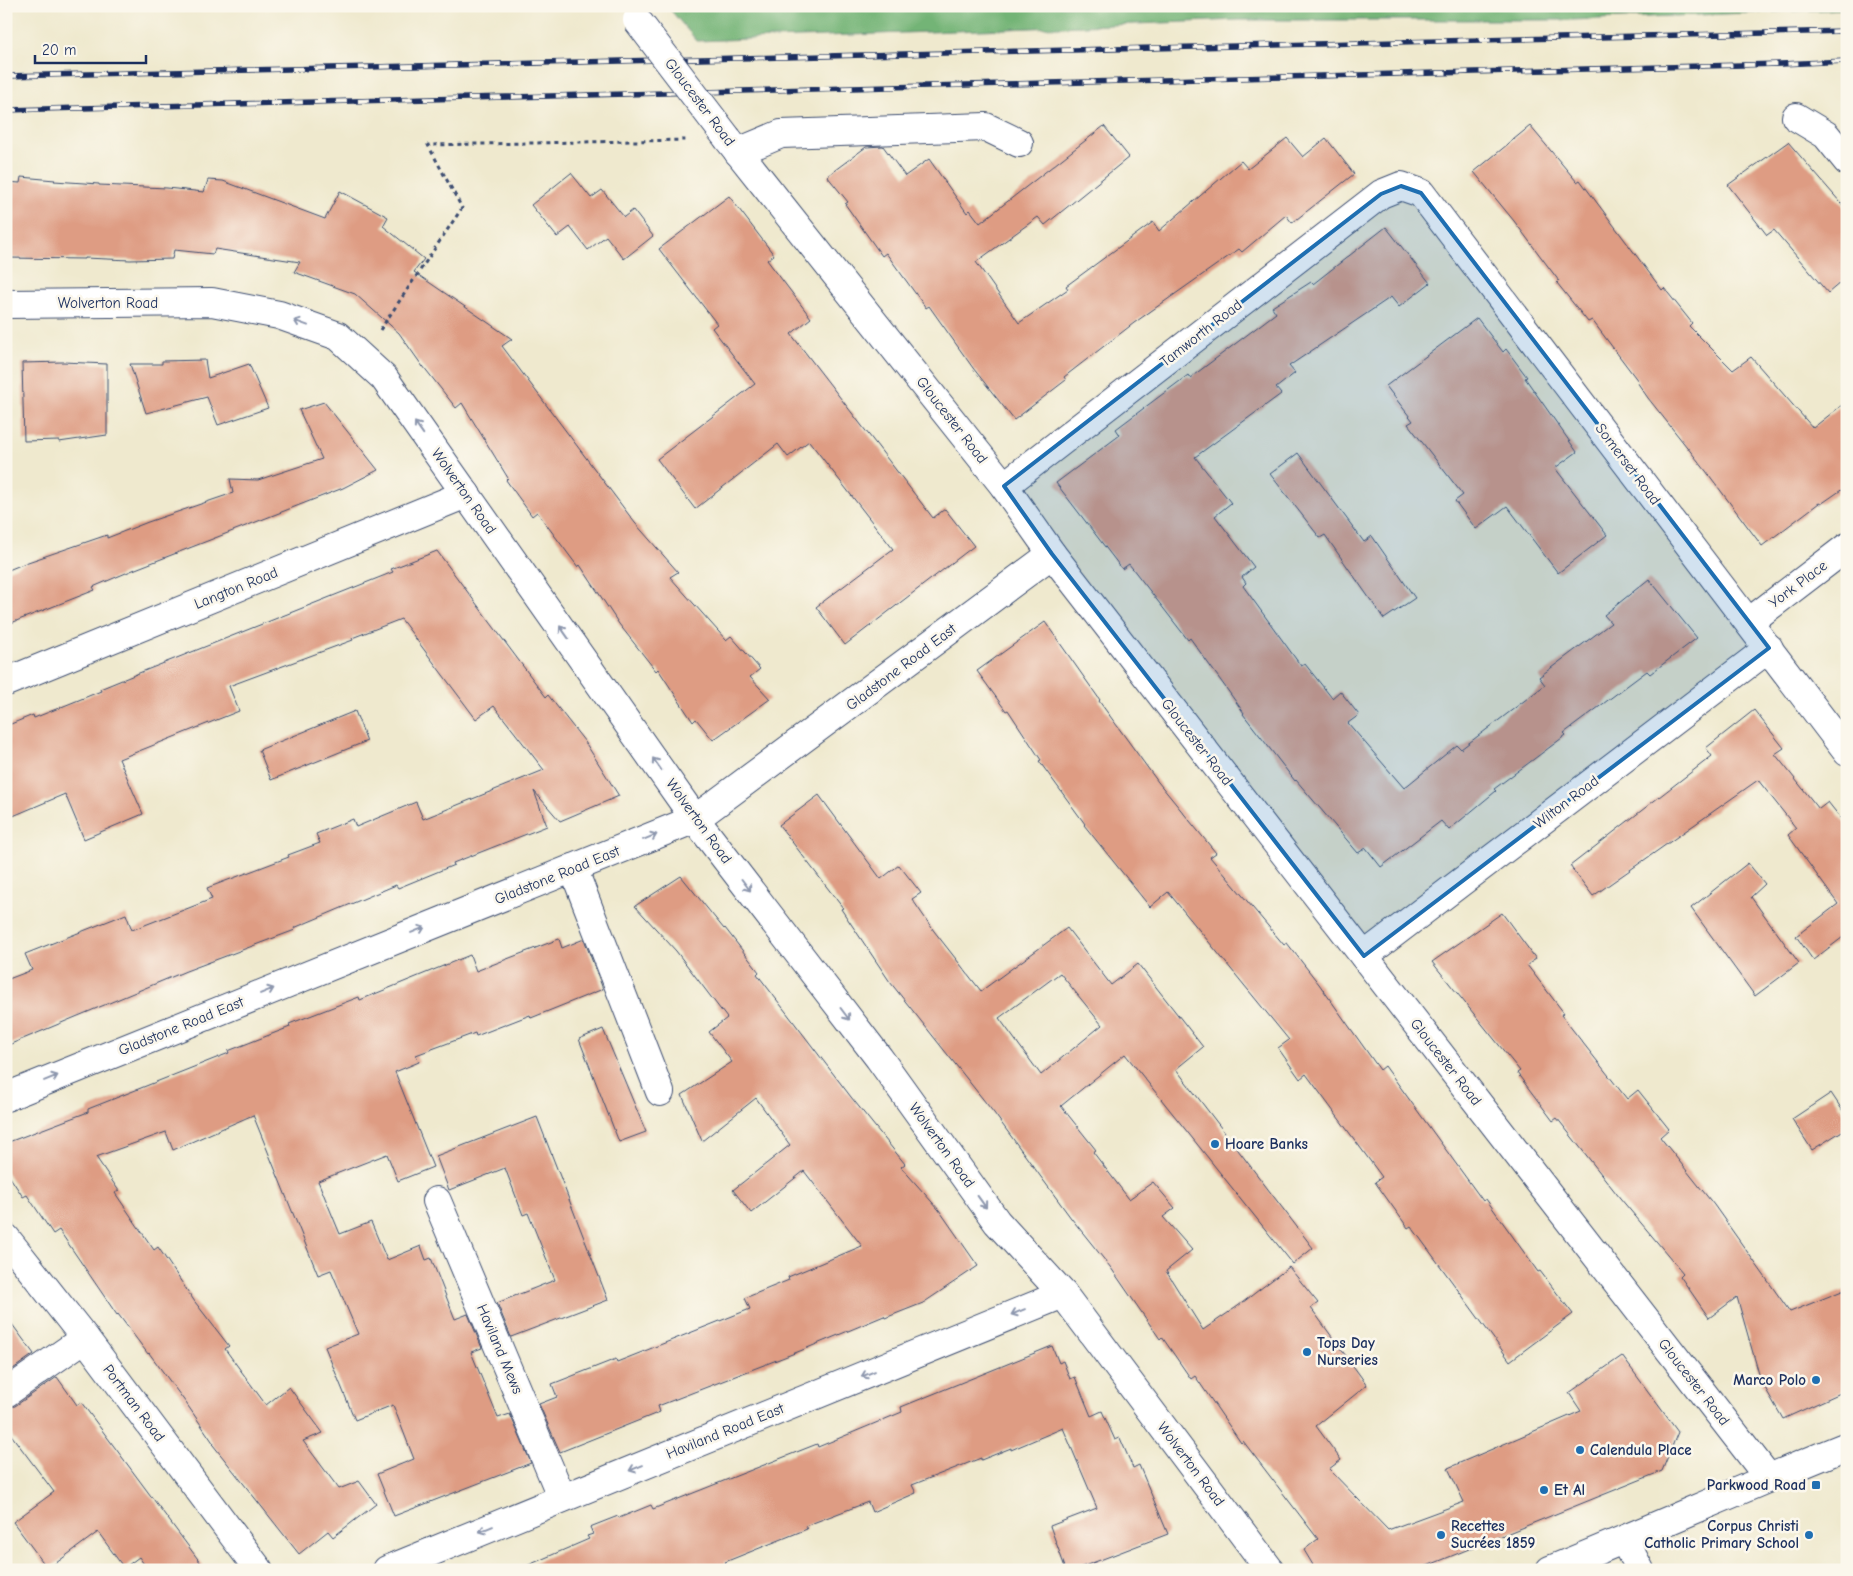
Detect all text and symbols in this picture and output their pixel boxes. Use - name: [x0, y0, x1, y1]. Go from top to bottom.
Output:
- scale bar: [35, 32, 146, 64]
- text: 20 m: [42, 41, 76, 59]
- street label: Gloucester Road: [661, 55, 739, 149]
- street label: Wolverton Road: [58, 294, 158, 312]
- street label: Tamworth Road: [1156, 295, 1246, 371]
- one-way arrow: [293, 318, 309, 327]
- street label: Gloucester Road: [912, 373, 992, 467]
- street label: Somerset Road: [1591, 420, 1665, 508]
- one-way arrow: [414, 421, 424, 435]
- street label: Wolverton Road: [428, 445, 500, 537]
- street label: York Place: [1765, 556, 1831, 612]
- street label: Langton Road: [191, 563, 281, 613]
- street label: Gladstone Road East: [842, 619, 960, 714]
- one-way arrow: [559, 625, 569, 639]
- street label: Gloucester Road: [1157, 695, 1237, 789]
- one-way arrow: [652, 758, 662, 772]
- street label: Wilton Road: [1530, 772, 1602, 832]
- street label: Wolverton Road: [662, 775, 736, 867]
- one-way arrow: [642, 832, 657, 841]
- street label: Gladstone Road East: [492, 841, 623, 908]
- one-way arrow: [741, 878, 752, 891]
- one-way arrow: [410, 925, 425, 935]
- one-way arrow: [259, 986, 274, 996]
- street label: Gladstone Road East: [116, 992, 247, 1059]
- one-way arrow: [840, 1007, 851, 1020]
- street label: Gloucester Road: [1406, 1015, 1486, 1109]
- one-way arrow: [44, 1073, 59, 1082]
- street label: Wolverton Road: [905, 1099, 979, 1191]
- place label: Hoare Banks: [1225, 1135, 1308, 1153]
- marker: Hoare Banks: [1209, 1138, 1221, 1150]
- one-way arrow: [977, 1195, 987, 1209]
- street label: Haviland Mews: [473, 1301, 527, 1397]
- one-way arrow: [1011, 1308, 1026, 1318]
- place label: Tops Day Nurseries: [1317, 1334, 1378, 1369]
- street label: Gloucester Road: [1654, 1335, 1734, 1429]
- marker: Tops Day Nurseries: [1301, 1346, 1313, 1358]
- street label: Portman Road: [99, 1361, 169, 1445]
- one-way arrow: [860, 1370, 875, 1379]
- place label: Marco Polo: [1733, 1371, 1806, 1389]
- marker: Marco Polo: [1810, 1374, 1822, 1386]
- street label: Haviland Road East: [664, 1399, 787, 1463]
- street label: Wolverton Road: [1154, 1418, 1228, 1510]
- place label: Calendula Place: [1590, 1441, 1692, 1459]
- marker: Calendula Place: [1574, 1444, 1586, 1456]
- one-way arrow: [629, 1463, 644, 1473]
- place label: Parkwood Road: [1707, 1476, 1806, 1494]
- marker: Parkwood Road: [1810, 1479, 1822, 1491]
- place label: Et Al: [1554, 1481, 1585, 1499]
- marker: Et Al: [1538, 1484, 1550, 1496]
- place label: Recettes Sucrées 1859: [1451, 1517, 1536, 1552]
- place label: Corpus Christi Catholic Primary School: [1644, 1517, 1799, 1552]
- one-way arrow: [478, 1526, 493, 1535]
- marker: Recettes Sucrées 1859: [1435, 1529, 1447, 1541]
- marker: Corpus Christi Catholic Primary School: [1803, 1529, 1815, 1541]

